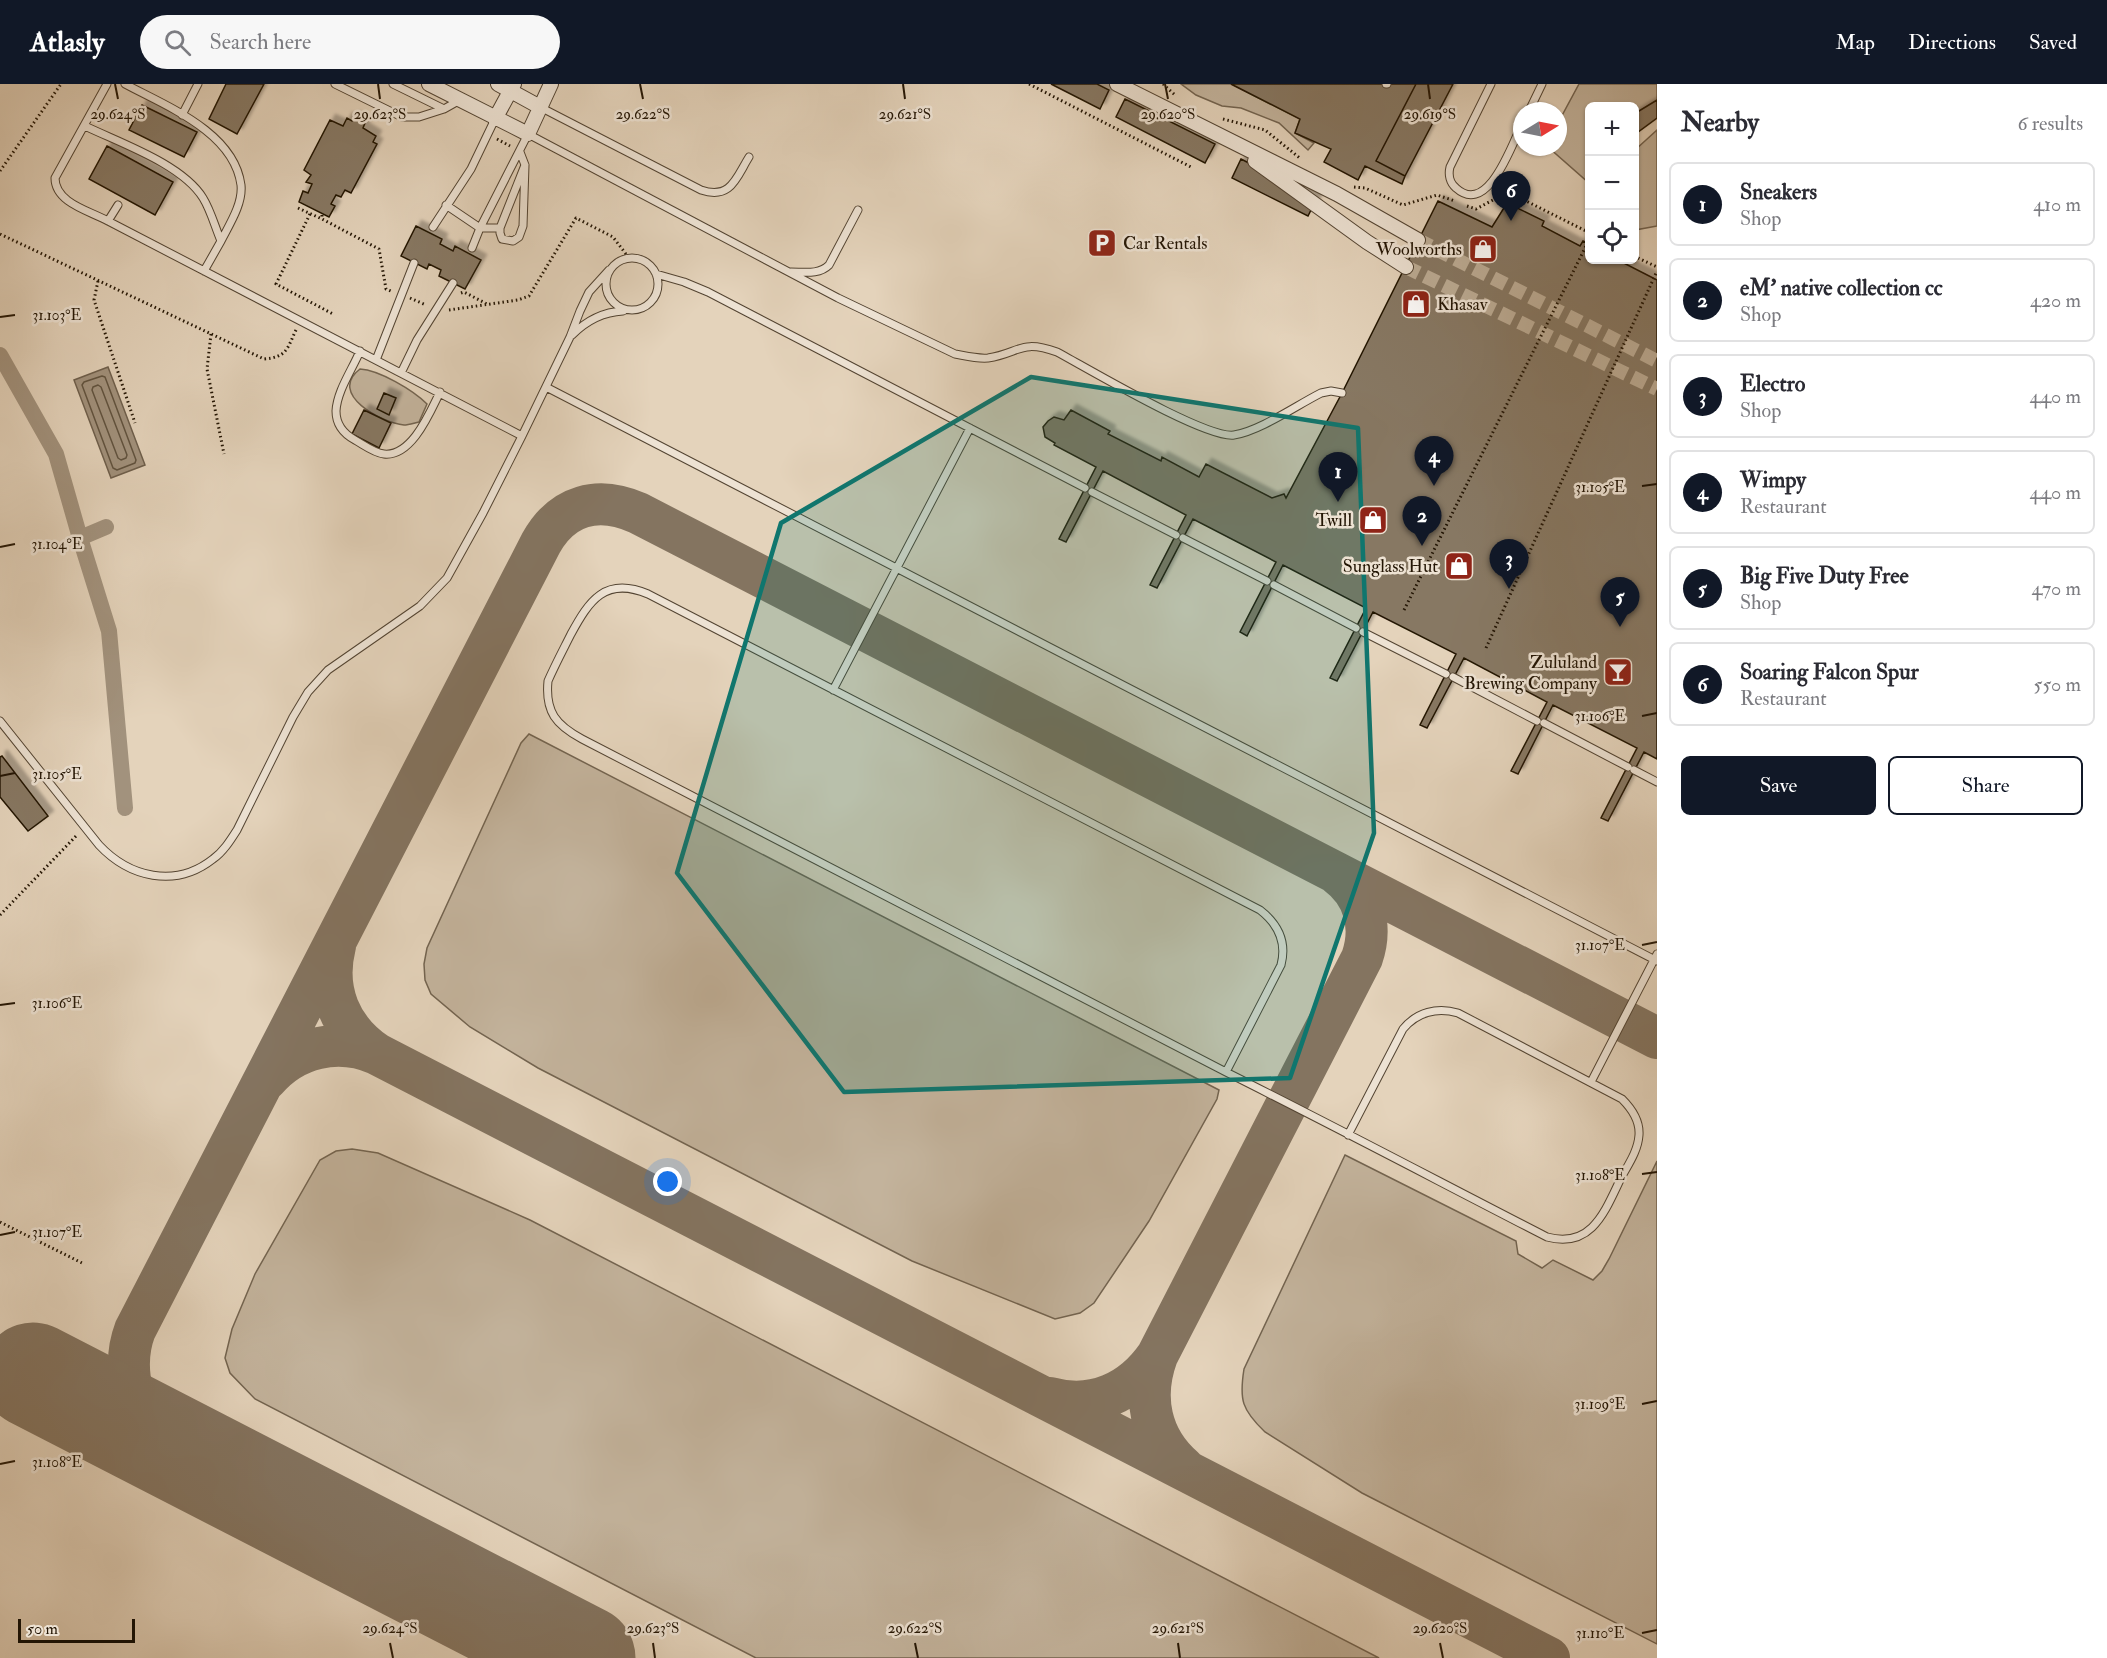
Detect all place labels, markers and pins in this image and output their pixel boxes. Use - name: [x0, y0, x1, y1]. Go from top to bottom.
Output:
- pin: 6: [1492, 172, 1530, 221]
- parking icon: Car Rentals: [1086, 227, 1118, 259]
- place label: Car Rentals: [1123, 232, 1207, 255]
- shop icon: Woolworths: [1467, 233, 1499, 265]
- place label: Woolworths: [1375, 238, 1462, 261]
- shop icon: Khasav: [1400, 288, 1432, 320]
- place label: Khasav: [1437, 293, 1488, 316]
- pin: 4: [1414, 436, 1454, 486]
- pin: 1: [1318, 452, 1358, 502]
- pin: 2: [1402, 496, 1442, 546]
- shop icon: Twill: [1357, 504, 1389, 536]
- place label: Twill: [1316, 509, 1352, 532]
- pin: 3: [1490, 540, 1528, 589]
- shop icon: Sunglass Hut: [1443, 550, 1475, 582]
- place label: Sunglass Hut: [1343, 555, 1438, 578]
- pin: 5: [1600, 578, 1640, 627]
- place label: Zululand Brewing Company: [1464, 651, 1598, 695]
- bar icon: Zululand Brewing Company: [1602, 656, 1634, 688]

